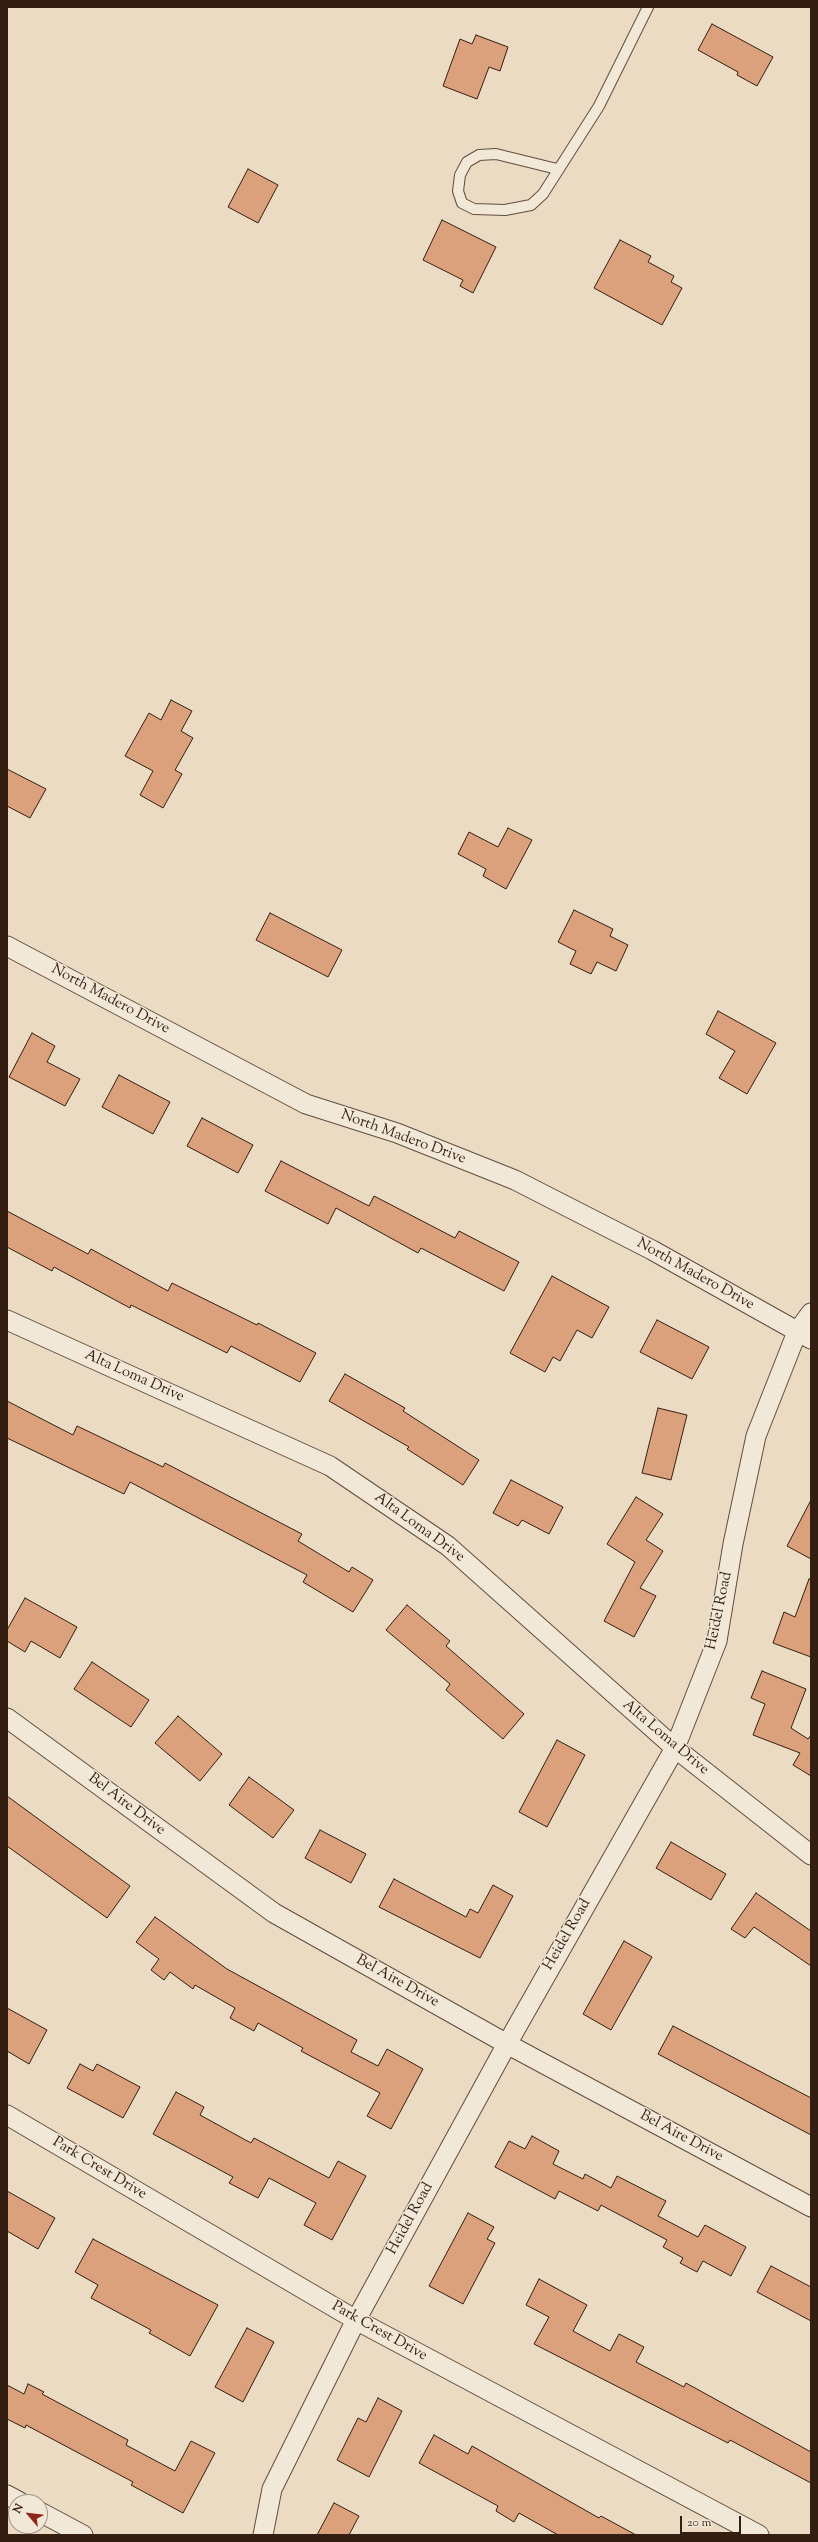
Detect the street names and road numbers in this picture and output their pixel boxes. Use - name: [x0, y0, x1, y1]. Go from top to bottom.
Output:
- street label: North Madero Drive: [48, 961, 172, 1039]
- street label: North Madero Drive: [338, 1107, 468, 1169]
- street label: North Madero Drive: [633, 1235, 757, 1315]
- street label: Alta Loma Drive: [81, 1347, 187, 1407]
- street label: Alta Loma Drive: [370, 1489, 468, 1567]
- street label: Heidel Road: [703, 1570, 737, 1652]
- street label: Alta Loma Drive: [618, 1697, 712, 1779]
- street label: Bel Aire Drive: [84, 1770, 168, 1840]
- street label: Heidel Road: [540, 1896, 596, 1974]
- street label: Bel Aire Drive: [352, 1952, 442, 2012]
- street label: Bel Aire Drive: [636, 2107, 726, 2167]
- street label: Park Crest Drive: [49, 2134, 149, 2204]
- street label: Heidel Road: [384, 2180, 438, 2258]
- street label: Park Crest Drive: [328, 2298, 430, 2366]

